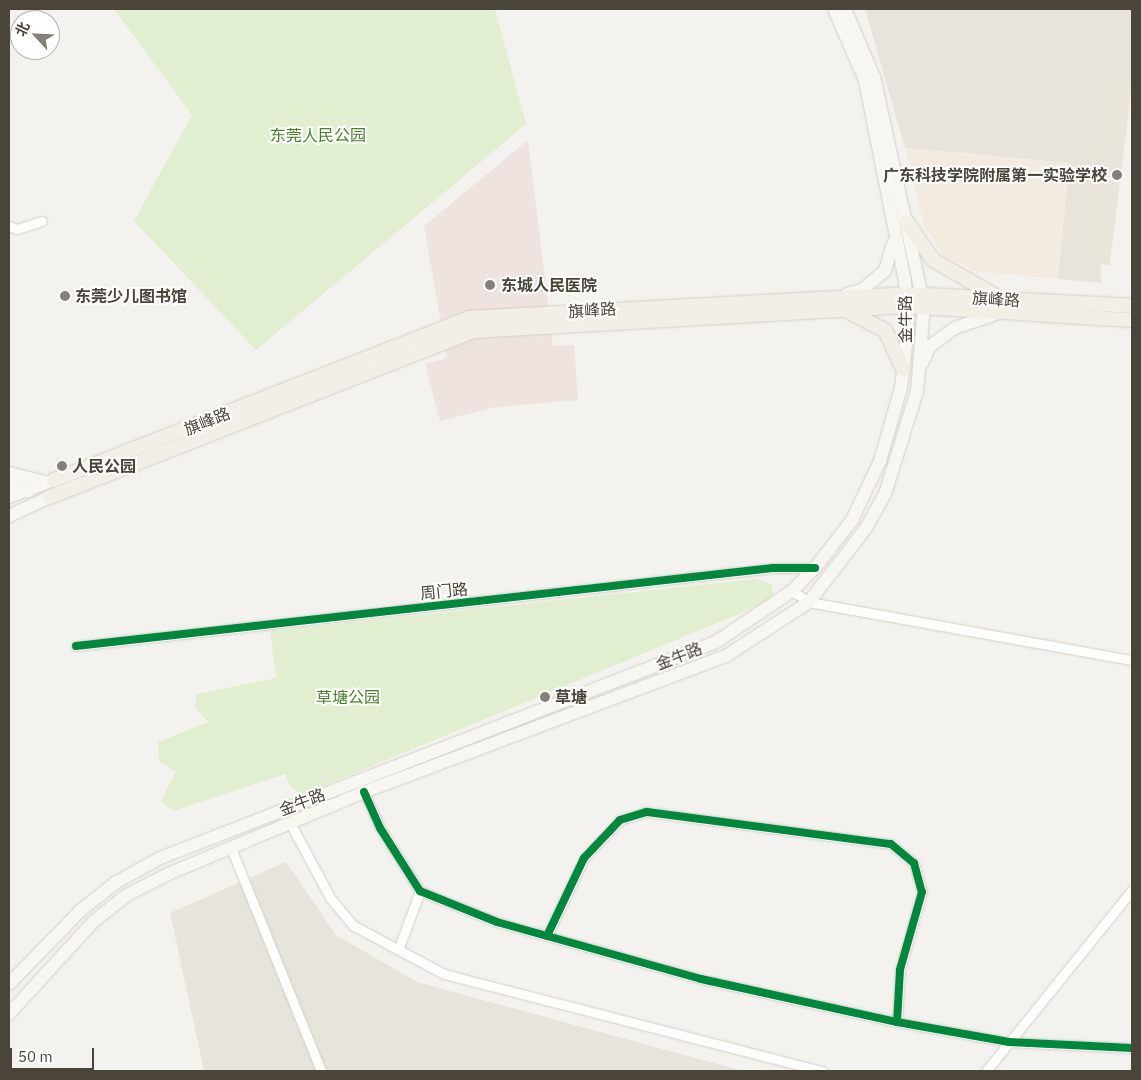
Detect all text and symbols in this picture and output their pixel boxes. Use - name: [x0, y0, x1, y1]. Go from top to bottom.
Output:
- north arrow: [10, 10, 60, 60]
- text: 北: [11, 19, 33, 39]
- park label: 东莞人民公园: [270, 125, 366, 145]
- place label: 广东科技学院附属第一实验学校: [883, 165, 1107, 185]
- marker: 广东科技学院附属第一实验学校: [1111, 169, 1123, 181]
- place label: 东城人民医院: [501, 275, 597, 295]
- marker: 东城人民医院: [483, 278, 497, 292]
- place label: 东莞少儿图书馆: [75, 286, 187, 306]
- street label: 旗峰路: [972, 288, 1020, 310]
- marker: 东莞少儿图书馆: [59, 290, 71, 302]
- street label: 金牛路: [895, 295, 915, 343]
- street label: 旗峰路: [567, 299, 617, 321]
- street label: 旗峰路: [181, 403, 233, 439]
- place label: 人民公园: [72, 456, 136, 476]
- marker: 人民公园: [56, 460, 68, 472]
- street label: 周门路: [419, 579, 469, 603]
- street label: 金牛路: [653, 638, 705, 674]
- park label: 草塘公园: [316, 687, 380, 707]
- place label: 草塘: [555, 687, 587, 707]
- marker: 草塘: [539, 691, 551, 703]
- street label: 金牛路: [276, 784, 328, 820]
- scale bar: [12, 1038, 96, 1070]
- text: 50 m: [18, 1047, 53, 1066]

